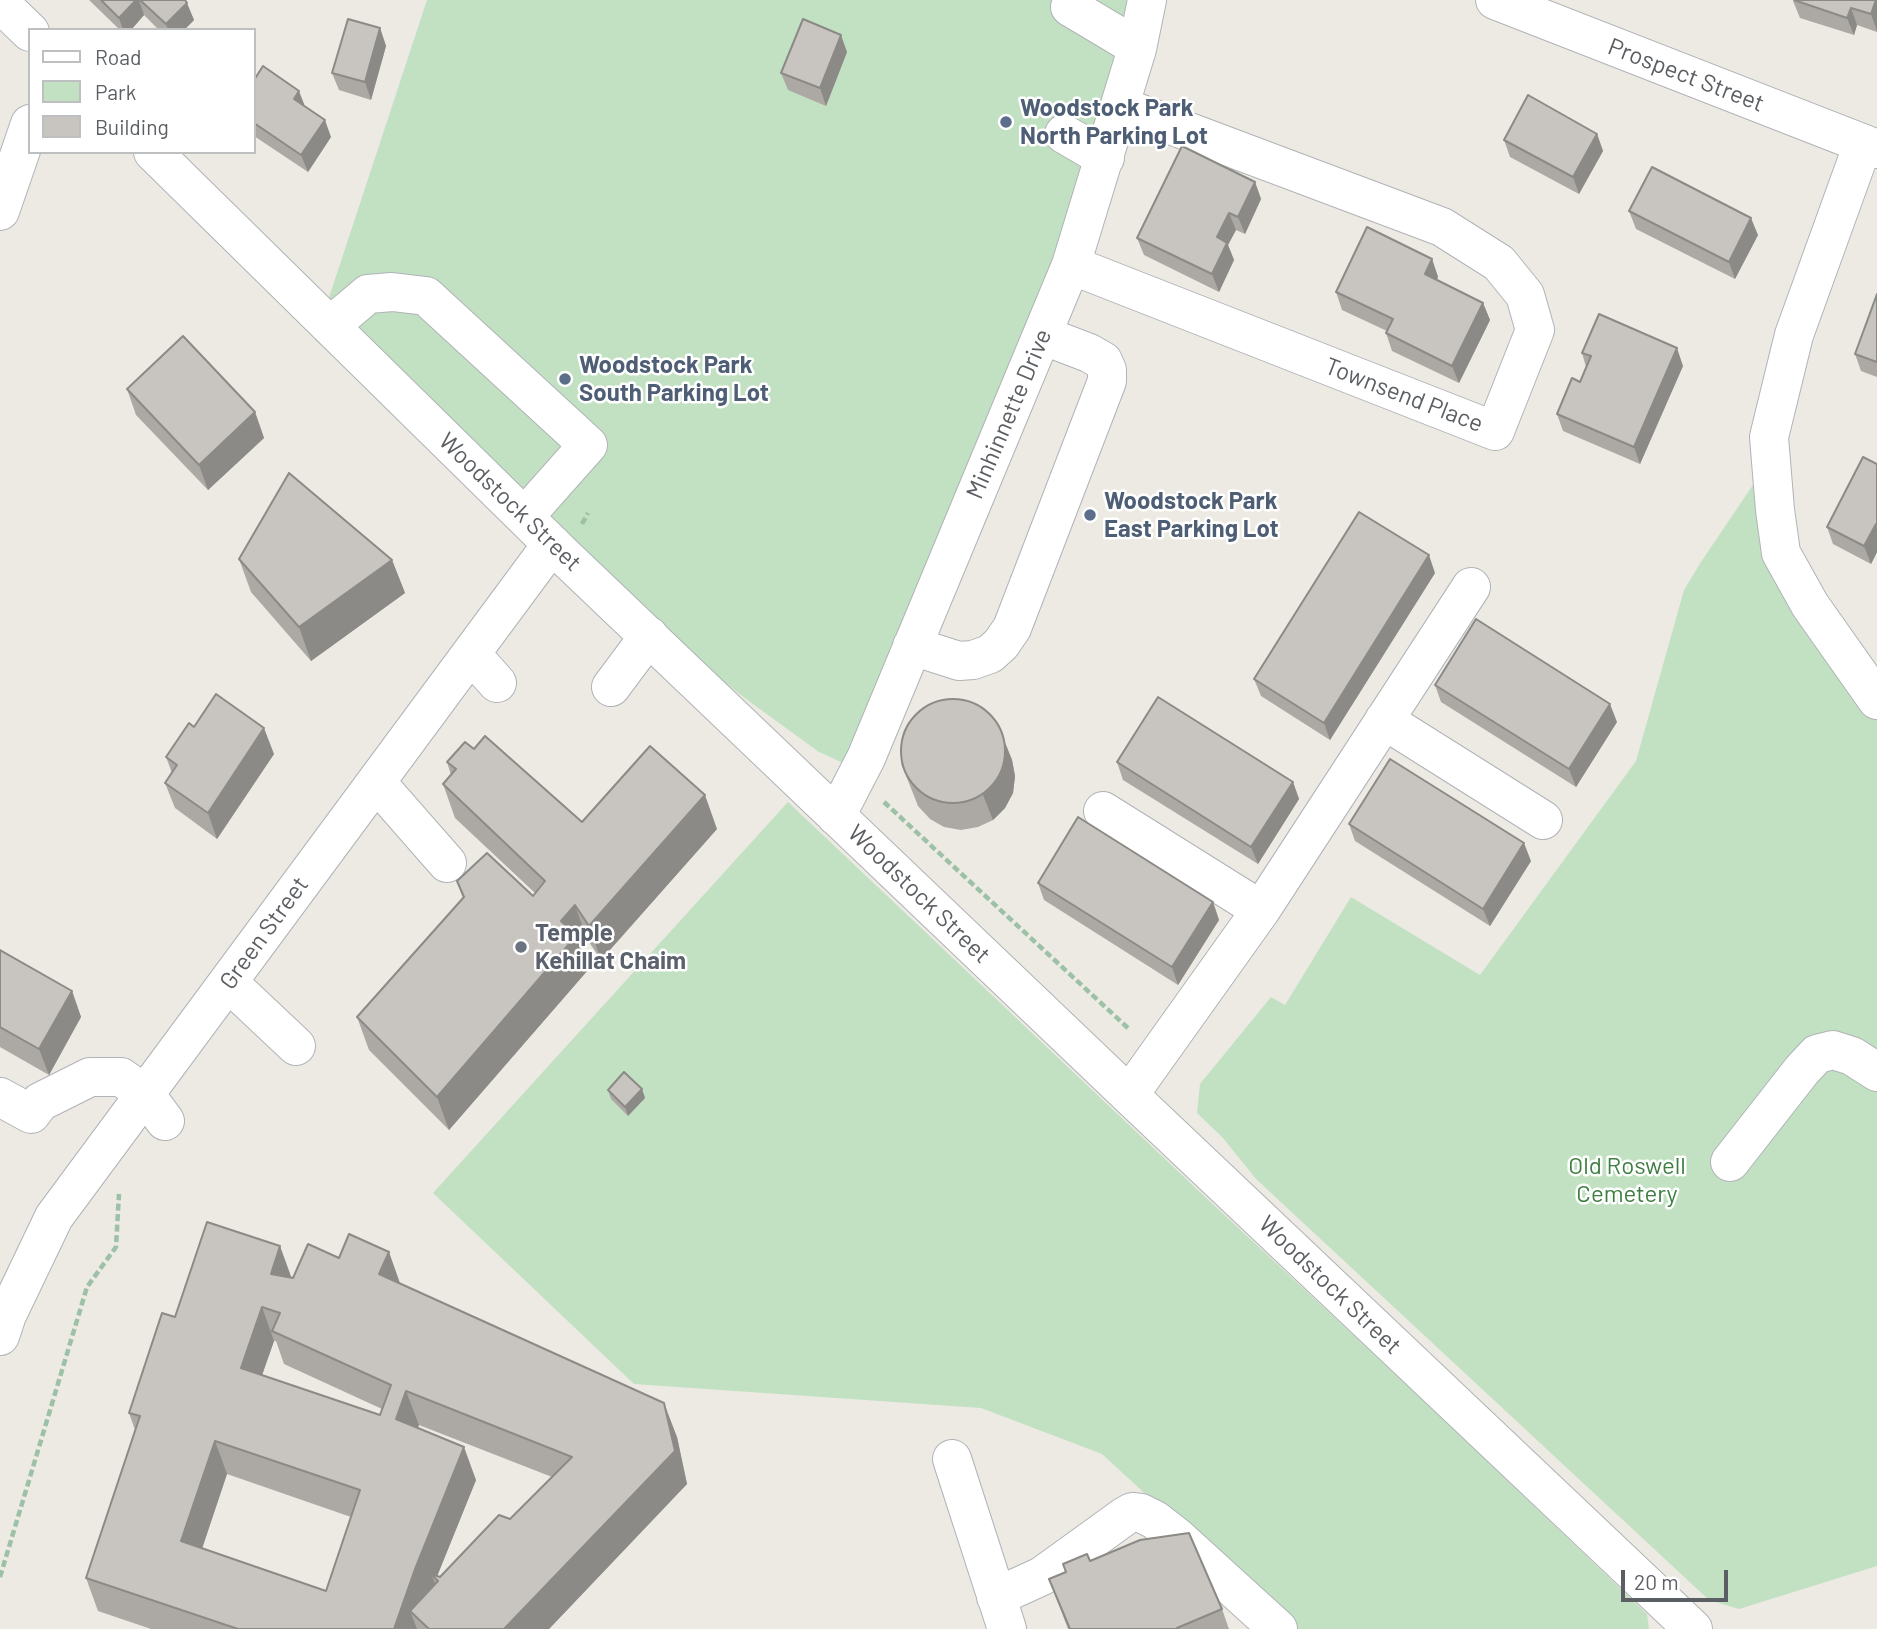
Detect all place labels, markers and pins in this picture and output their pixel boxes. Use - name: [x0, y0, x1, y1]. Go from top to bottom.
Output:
- place label: Woodstock Park North Parking Lot: [1020, 94, 1208, 150]
- marker: Woodstock Park North Parking Lot: [998, 114, 1014, 130]
- place label: Woodstock Park South Parking Lot: [579, 351, 769, 407]
- marker: Woodstock Park South Parking Lot: [557, 371, 573, 387]
- place label: Woodstock Park East Parking Lot: [1104, 487, 1279, 543]
- marker: Woodstock Park East Parking Lot: [1082, 507, 1098, 523]
- place label: Temple Kehillat Chaim: [535, 919, 686, 975]
- marker: Temple Kehillat Chaim: [513, 939, 529, 955]

